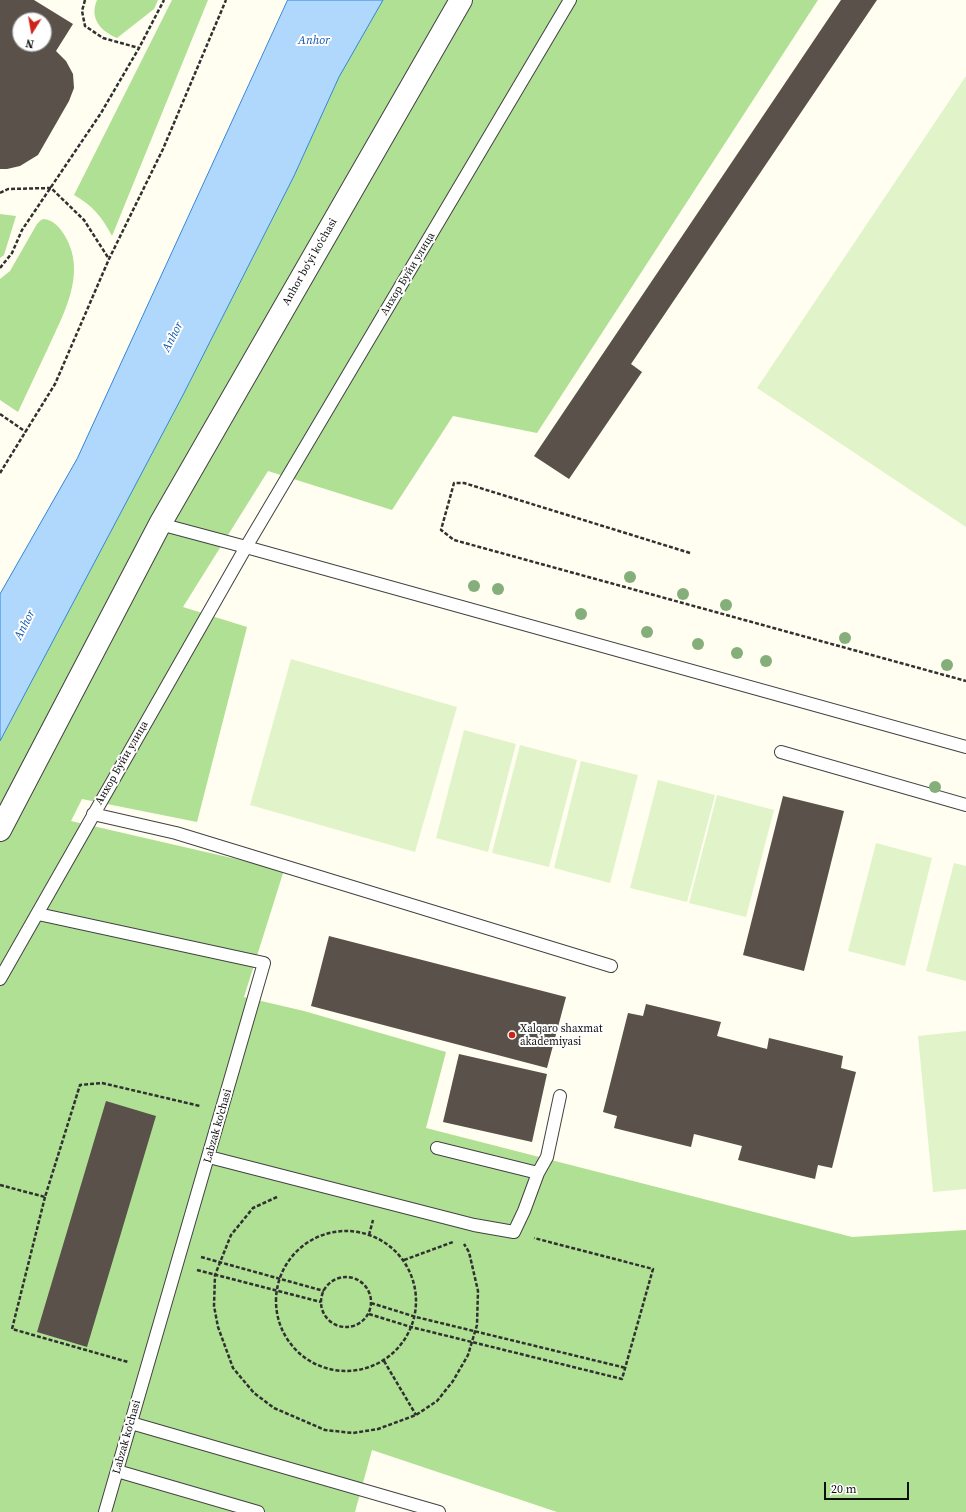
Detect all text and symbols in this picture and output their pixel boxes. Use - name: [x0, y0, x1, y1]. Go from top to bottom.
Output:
- north arrow: [12, 12, 52, 52]
- water label: Anhor: [298, 34, 330, 48]
- text: N: [24, 35, 35, 51]
- street label: Anhor bo‘yi ko‘chasi: [280, 216, 340, 308]
- street label: Анхор Буйи улица: [378, 230, 438, 318]
- water label: Anhor: [159, 320, 187, 354]
- water label: Anhor: [11, 608, 39, 642]
- street label: Анхор Буйи улица: [93, 719, 151, 807]
- place label: Xalqaro shaxmat akademiyasi: [520, 1022, 602, 1048]
- marker: Xalqaro shaxmat akademiyasi: [507, 1030, 517, 1040]
- street label: Labzak ko'chasi: [201, 1088, 235, 1164]
- street label: Labzak ko'chasi: [110, 1399, 144, 1475]
- scale bar: [826, 1474, 911, 1500]
- text: 20 m: [831, 1481, 857, 1497]

